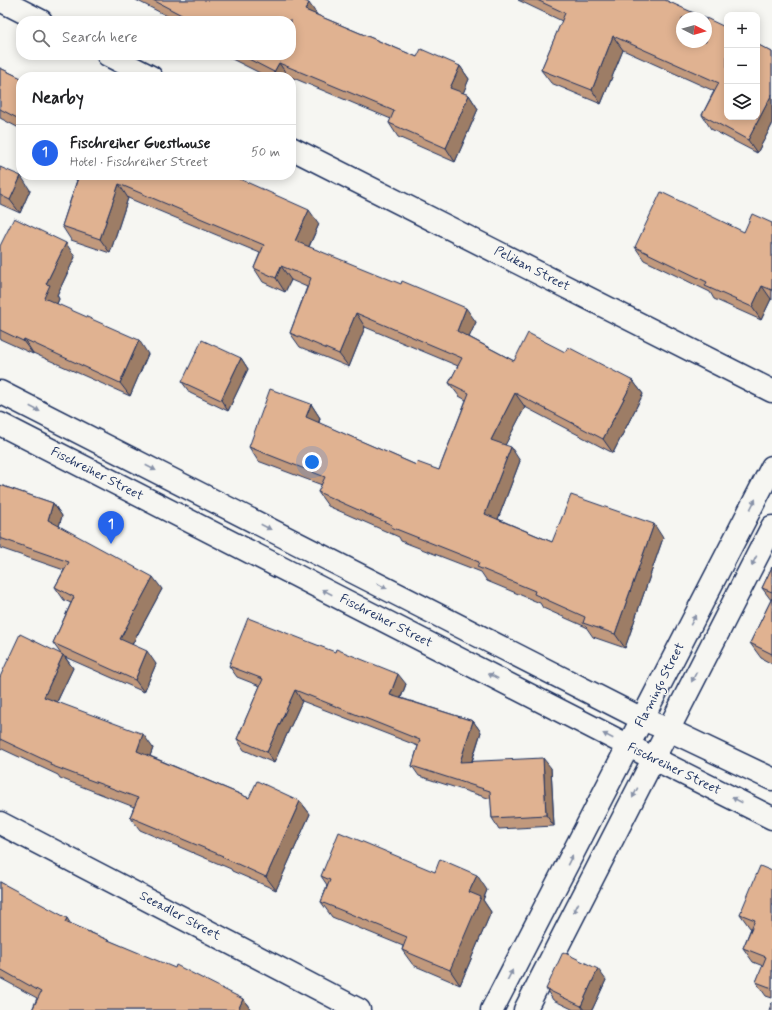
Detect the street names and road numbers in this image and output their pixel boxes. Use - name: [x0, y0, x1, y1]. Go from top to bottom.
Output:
- street label: Pelikan Street: [491, 243, 573, 295]
- street label: Fischreiher Street: [48, 443, 146, 505]
- street label: Fischreiher Street: [337, 590, 435, 652]
- street label: Flamingo Street: [631, 640, 690, 731]
- street label: Fischreiher Street: [624, 739, 724, 799]
- street label: Seeadler Street: [136, 887, 224, 945]

